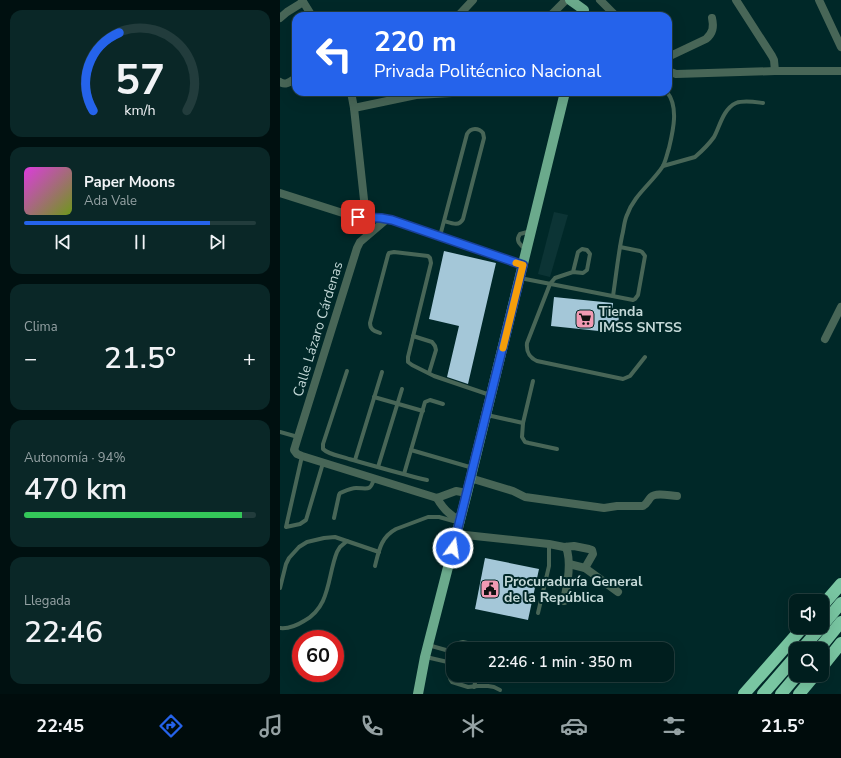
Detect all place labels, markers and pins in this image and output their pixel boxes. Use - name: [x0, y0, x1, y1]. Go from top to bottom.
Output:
- pin: [341, 200, 375, 234]
- place label: Tienda IMSS SNTSS: [599, 302, 682, 337]
- supermarket icon: Tienda IMSS SNTSS: [574, 308, 596, 330]
- place label: Procuraduría General de la República: [504, 572, 643, 607]
- public building icon: Procuraduría General de la República: [479, 578, 501, 600]

